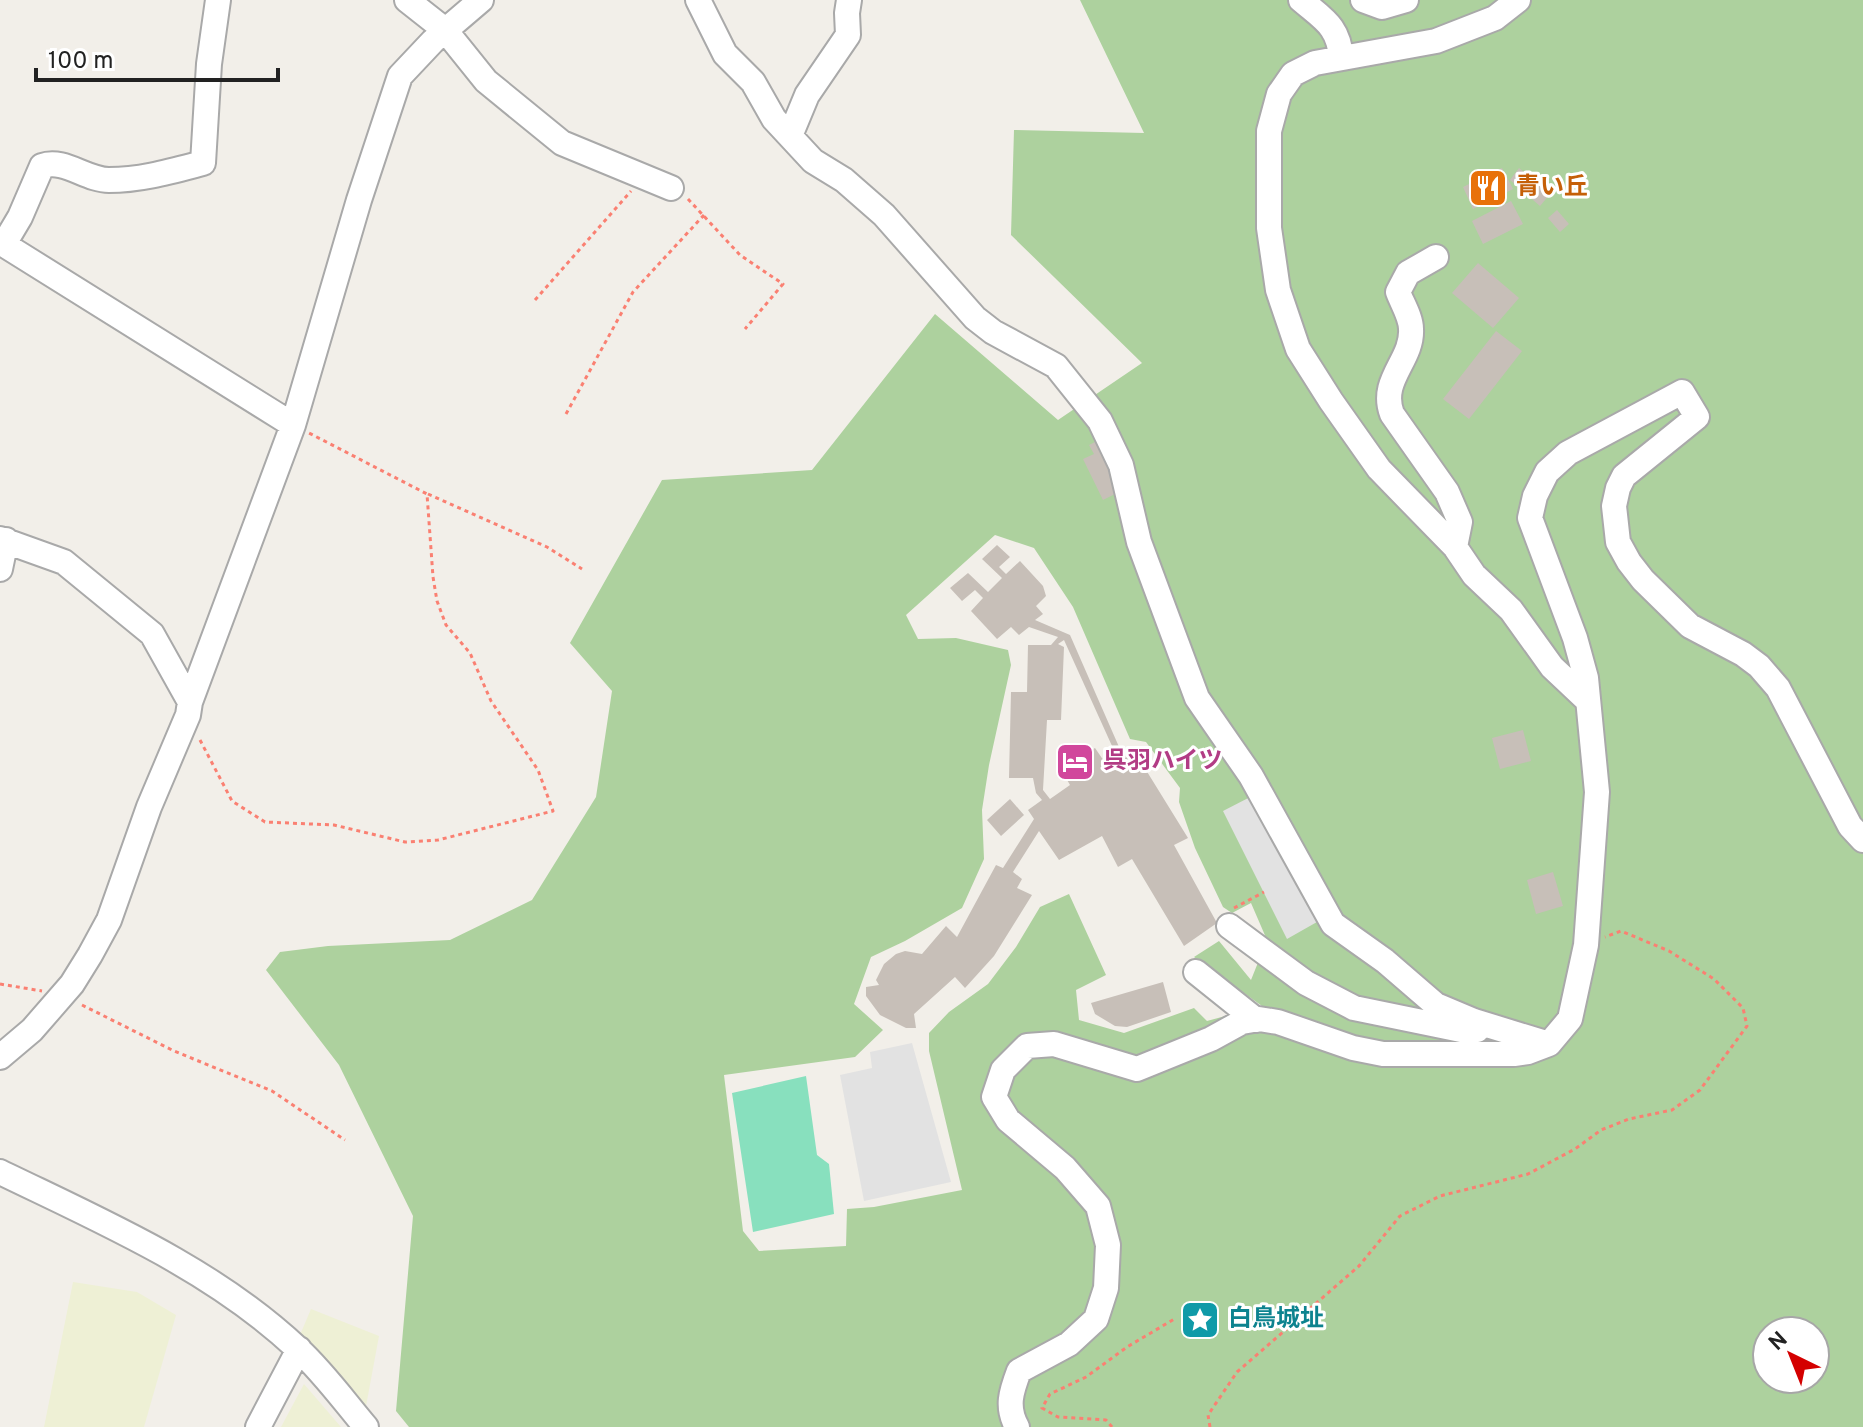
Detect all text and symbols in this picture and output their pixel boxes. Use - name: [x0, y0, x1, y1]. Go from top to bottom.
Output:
- scale bar: [36, 32, 278, 82]
- text: 100 m: [48, 47, 114, 77]
- restaurant icon: 青い丘: [1467, 167, 1509, 209]
- place label: 青い丘: [1516, 173, 1588, 203]
- hotel icon: 呉羽ハイツ: [1054, 741, 1096, 783]
- place label: 呉羽ハイツ: [1103, 747, 1223, 777]
- place icon: 白鳥城址: [1179, 1299, 1221, 1341]
- place label: 白鳥城址: [1228, 1305, 1324, 1335]
- north arrow: [1751, 1315, 1831, 1395]
- text: N: [1764, 1327, 1794, 1357]

